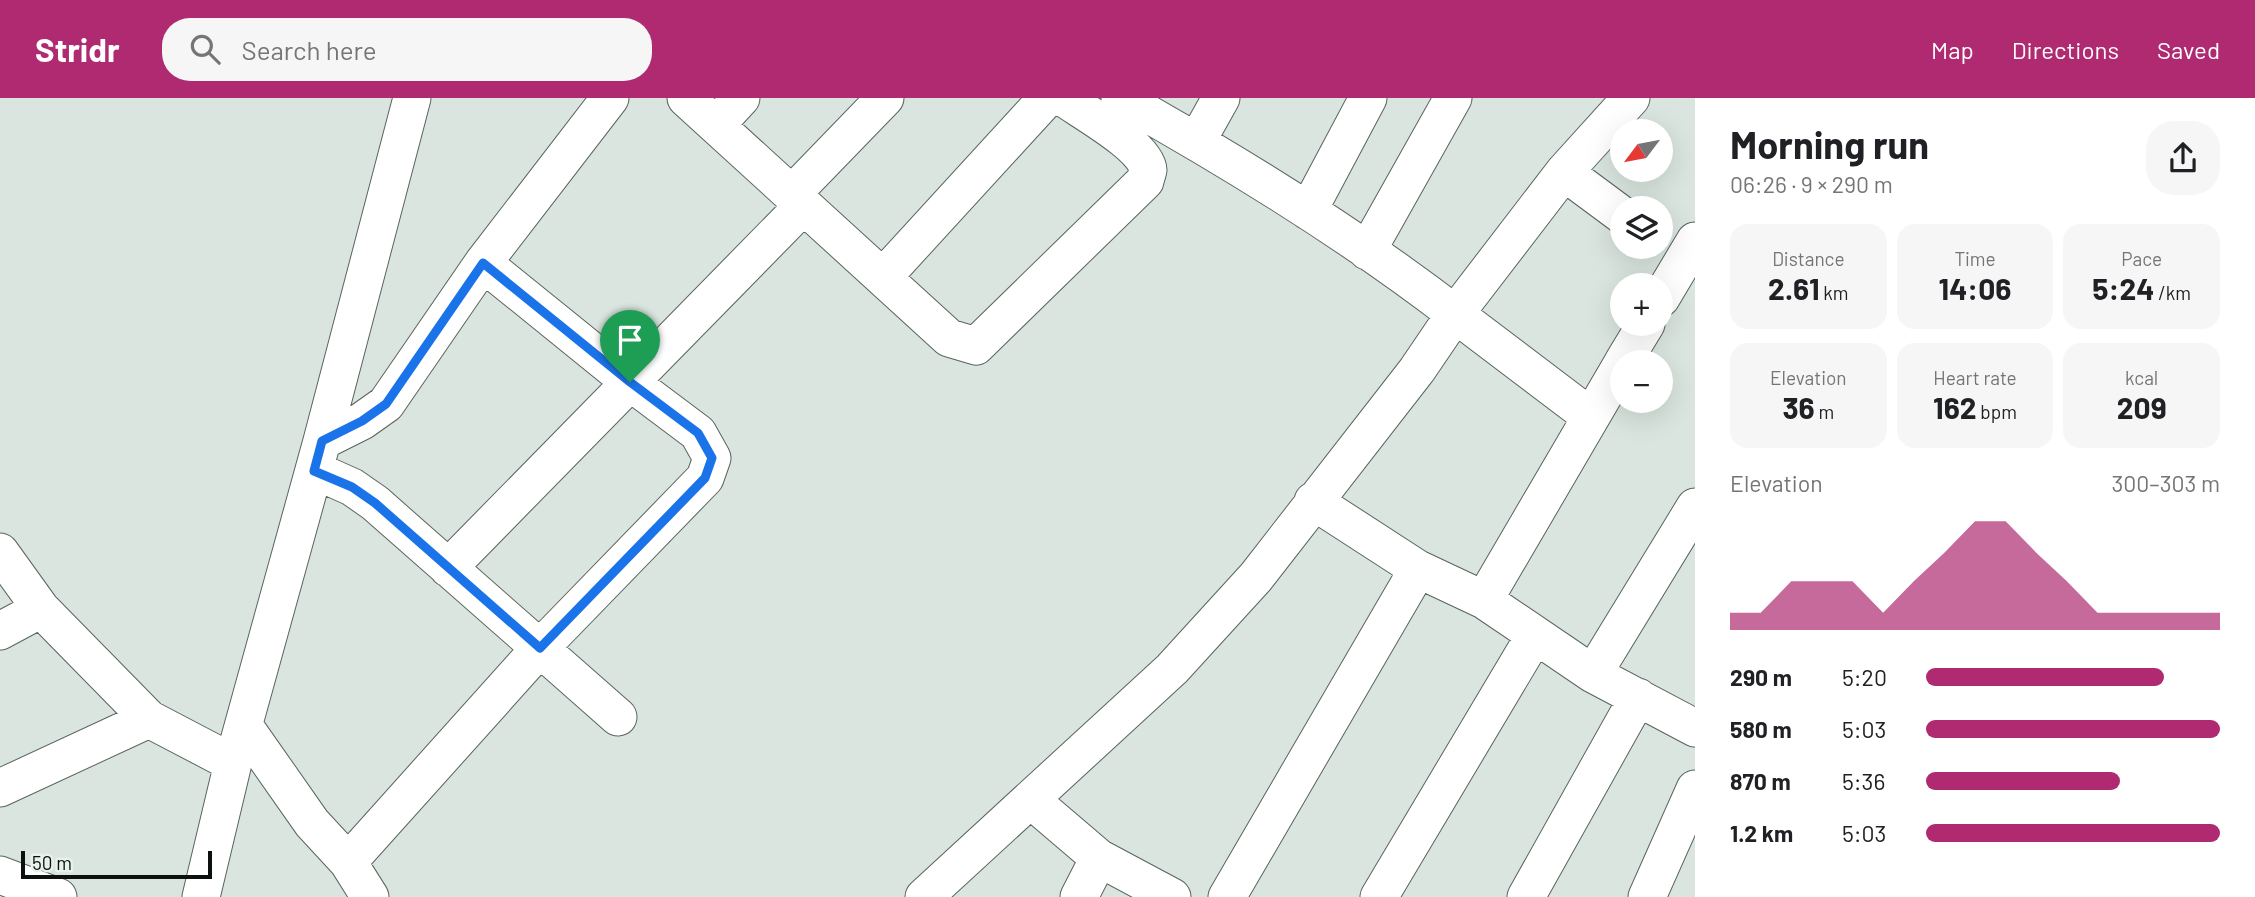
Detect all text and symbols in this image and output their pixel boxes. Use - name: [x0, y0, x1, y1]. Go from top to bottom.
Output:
- search box: [162, 18, 652, 81]
- text: Stridr: [35, 29, 120, 69]
- icon: search: [186, 30, 224, 68]
- text: Search here: [242, 34, 377, 65]
- text: Map: [1931, 35, 1974, 64]
- text: Directions: [2012, 35, 2119, 64]
- text: Saved: [2157, 35, 2220, 64]
- north arrow: [1610, 119, 1673, 182]
- map controls: [1610, 119, 1673, 413]
- text: Morning run: [1730, 121, 1929, 167]
- button: share: [2146, 121, 2220, 195]
- text: 06:26 · 9 × 290 m: [1730, 170, 1893, 198]
- button: layers: [1610, 196, 1673, 259]
- text: Distance: [1772, 247, 1845, 270]
- text: Time: [1954, 247, 1996, 270]
- text: Pace: [2121, 247, 2162, 270]
- text: 2.61: [1768, 270, 1820, 306]
- text: 14:06: [1939, 270, 2011, 306]
- text: 5:24: [2092, 270, 2154, 306]
- button: +: [1610, 273, 1673, 336]
- text: km: [1820, 281, 1849, 304]
- text: /km: [2154, 281, 2191, 304]
- pin: [600, 310, 660, 382]
- icon: arrive: [611, 321, 649, 359]
- button: −: [1610, 350, 1673, 413]
- text: Elevation: [1770, 366, 1847, 389]
- text: Heart rate: [1933, 366, 2017, 389]
- text: kcal: [2125, 366, 2158, 389]
- text: 36: [1782, 389, 1815, 425]
- text: 162: [1933, 389, 1977, 425]
- text: 209: [2117, 389, 2167, 425]
- text: m: [1815, 400, 1834, 423]
- text: bpm: [1977, 400, 2017, 423]
- text: Elevation: [1730, 469, 1823, 497]
- text: 300–303 m: [2112, 469, 2220, 497]
- text: 290 m: [1730, 663, 1792, 691]
- text: 5:20: [1842, 663, 1887, 691]
- text: 580 m: [1730, 715, 1792, 743]
- text: 5:03: [1842, 715, 1886, 743]
- text: 870 m: [1730, 767, 1791, 795]
- text: 5:36: [1842, 767, 1885, 795]
- text: 1.2 km: [1730, 819, 1793, 847]
- text: 5:03: [1842, 819, 1886, 847]
- scale bar: [21, 848, 212, 880]
- text: 50 m: [32, 851, 72, 874]

